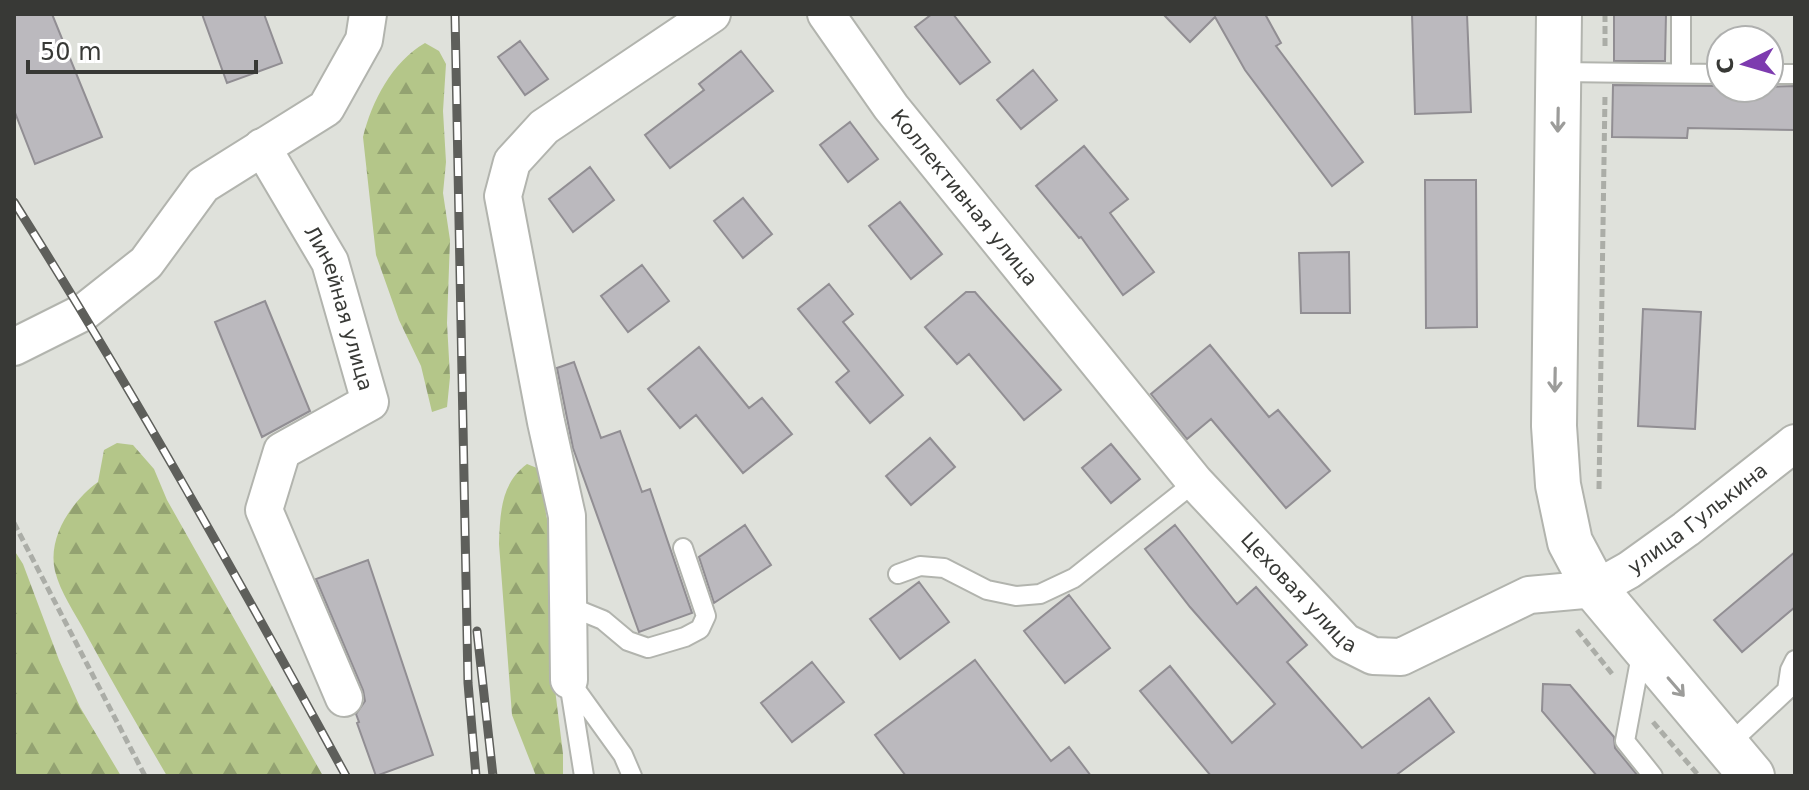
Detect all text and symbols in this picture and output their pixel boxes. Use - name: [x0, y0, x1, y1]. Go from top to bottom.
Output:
- scale bar: [28, 24, 256, 74]
- north arrow: [1705, 24, 1785, 104]
- text: 50 m: [40, 38, 102, 66]
- text: С: [1712, 57, 1739, 75]
- street label: Коллективная улица: [886, 104, 1043, 291]
- one-way arrow: [1551, 106, 1566, 133]
- street label: Линейная улица: [299, 221, 378, 393]
- one-way arrow: [1547, 366, 1563, 393]
- street label: улица Гулькина: [1623, 458, 1772, 579]
- street label: Цеховая улица: [1236, 527, 1361, 658]
- one-way arrow: [1667, 676, 1685, 696]

